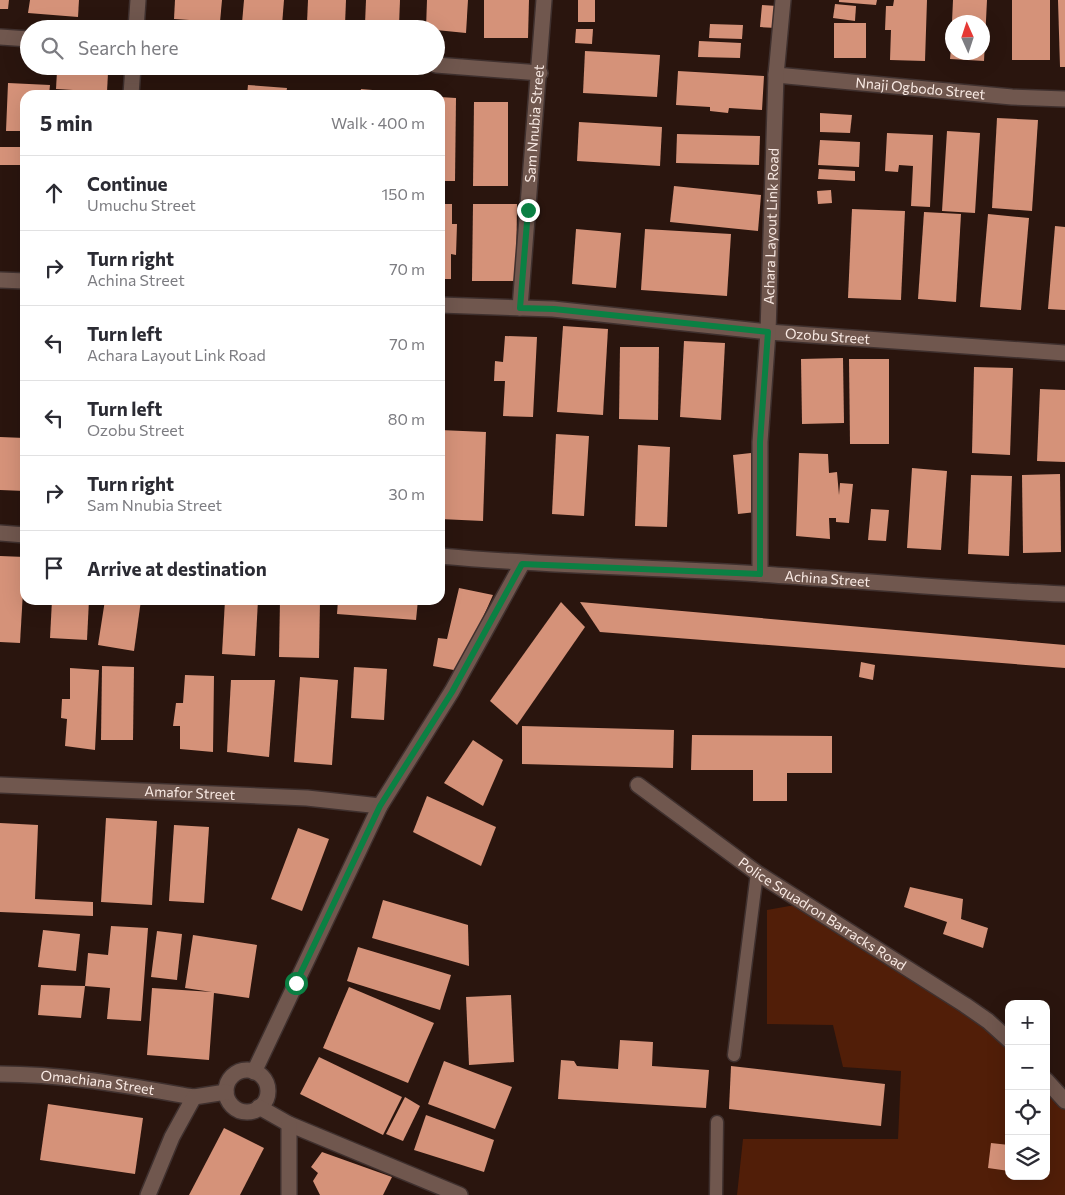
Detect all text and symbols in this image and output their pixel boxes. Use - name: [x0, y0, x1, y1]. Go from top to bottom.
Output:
- north arrow: [945, 15, 990, 60]
- search box: [20, 20, 445, 75]
- icon: search: [38, 34, 66, 62]
- text: Search here: [78, 36, 178, 59]
- street label: Sam Nnubia Street: [521, 64, 547, 183]
- street label: Nnaji Ogbodo Street: [855, 73, 986, 102]
- text: 5 min: [40, 110, 93, 135]
- text: Walk · 400 m: [331, 113, 425, 132]
- street label: Achara Layout Link Road: [760, 148, 782, 305]
- text: Continue: [87, 172, 167, 195]
- icon: ahead: [40, 179, 68, 207]
- text: 150 m: [382, 184, 425, 203]
- text: Umuchu Street: [87, 195, 196, 214]
- route end: [517, 199, 540, 222]
- text: Turn right: [87, 247, 174, 270]
- icon: right: [40, 254, 68, 282]
- text: 70 m: [389, 259, 425, 278]
- text: Achina Street: [87, 270, 185, 289]
- text: Turn left: [87, 322, 162, 345]
- street label: Ozobu Street: [784, 324, 871, 347]
- icon: left: [40, 329, 68, 357]
- text: 70 m: [389, 334, 425, 353]
- text: Achara Layout Link Road: [87, 345, 266, 364]
- text: Turn left: [87, 397, 162, 420]
- icon: left: [40, 404, 68, 432]
- text: 80 m: [388, 409, 425, 428]
- text: Ozobu Street: [87, 420, 184, 439]
- text: Turn right: [87, 472, 174, 495]
- icon: right: [40, 479, 68, 507]
- text: 30 m: [388, 484, 425, 503]
- text: Sam Nnubia Street: [87, 495, 222, 514]
- icon: arrive: [40, 554, 68, 582]
- text: Arrive at destination: [87, 557, 267, 580]
- street label: Achina Street: [784, 567, 871, 590]
- street label: Amafor Street: [144, 782, 236, 803]
- street label: Police Squadron Barracks Road: [735, 853, 910, 974]
- route start: [285, 972, 308, 995]
- map controls: [1005, 1000, 1050, 1180]
- button: +: [1005, 1000, 1050, 1045]
- button: −: [1005, 1045, 1050, 1090]
- street label: Omachiana Street: [40, 1066, 156, 1098]
- button: locate: [1005, 1090, 1050, 1135]
- button: layers: [1005, 1135, 1050, 1180]

